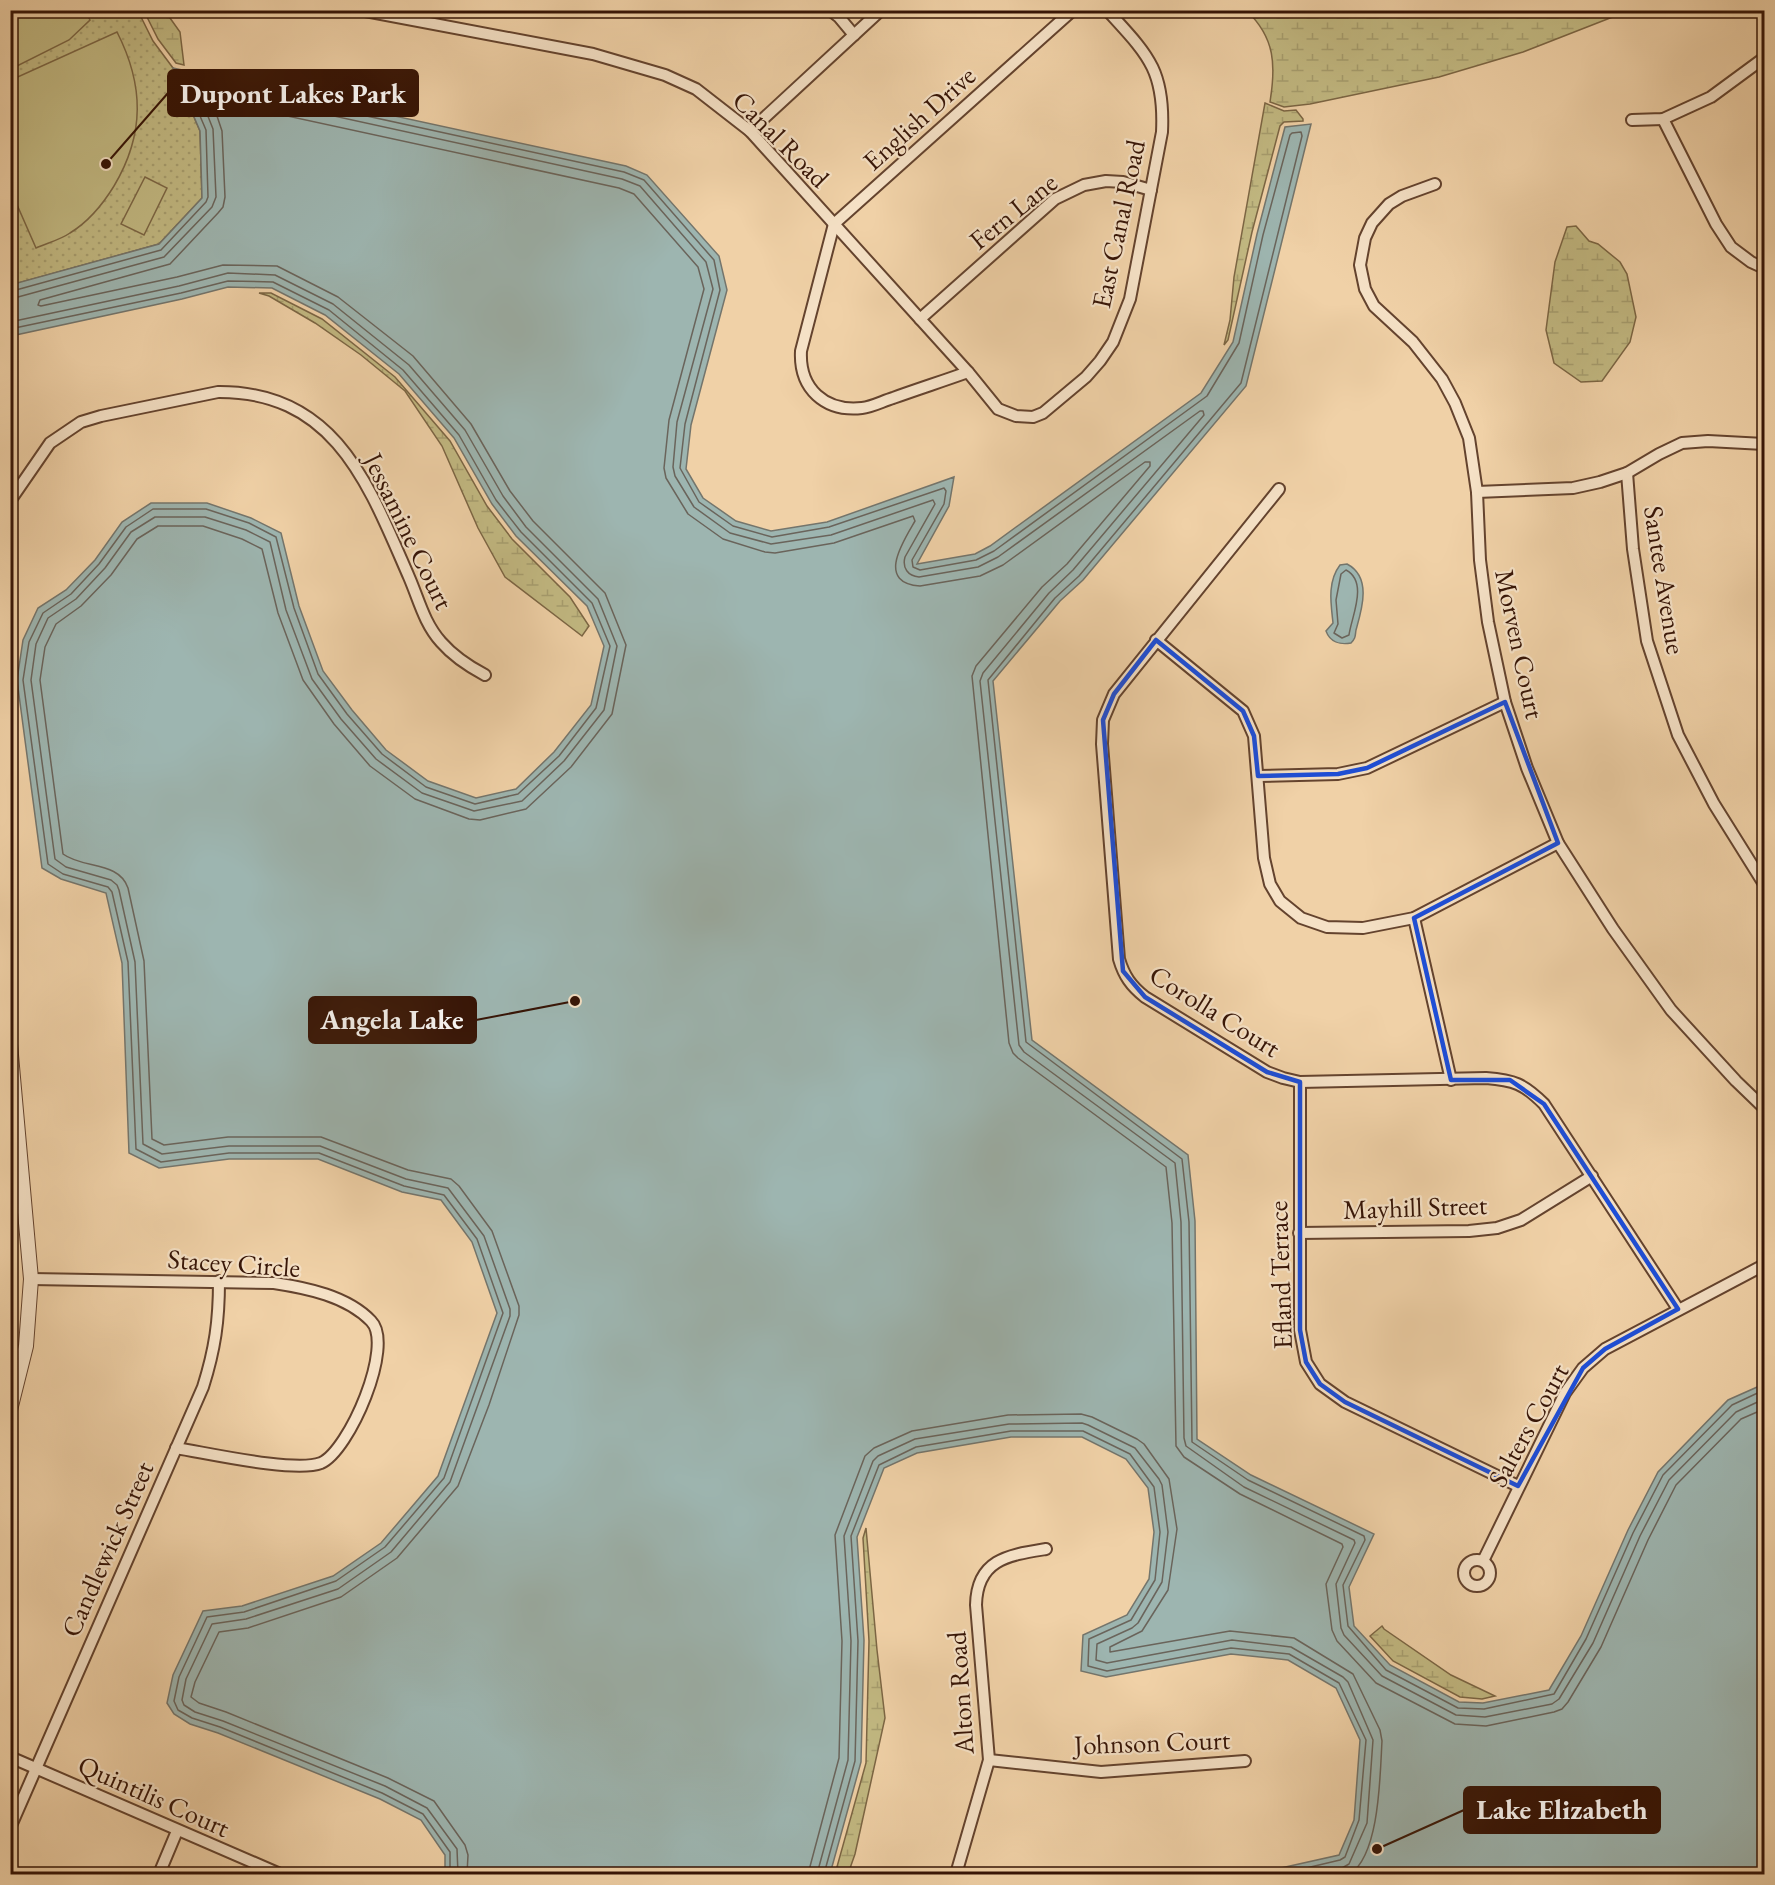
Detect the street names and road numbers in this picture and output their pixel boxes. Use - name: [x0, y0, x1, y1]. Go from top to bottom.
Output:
- street label: English Drive: [855, 58, 983, 178]
- street label: Canal Road: [725, 83, 837, 195]
- street label: East Canal Road: [1083, 136, 1153, 311]
- street label: Fern Lane: [962, 165, 1064, 257]
- street label: Jessamine Court: [355, 445, 462, 616]
- street label: Santee Avenue: [1636, 503, 1694, 657]
- street label: Morven Court: [1487, 566, 1553, 722]
- street label: Corolla Court: [1143, 957, 1287, 1065]
- street label: Mayhill Street: [1342, 1187, 1488, 1227]
- street label: Efland Terrace: [1260, 1200, 1300, 1350]
- street label: Stacey Circle: [167, 1241, 301, 1285]
- street label: Salters Court: [1480, 1356, 1577, 1493]
- street label: Candlewick Street: [53, 1455, 162, 1642]
- street label: Alton Road: [938, 1630, 982, 1757]
- street label: Johnson Court: [1071, 1722, 1231, 1762]
- street label: Quintilis Court: [73, 1747, 236, 1845]

